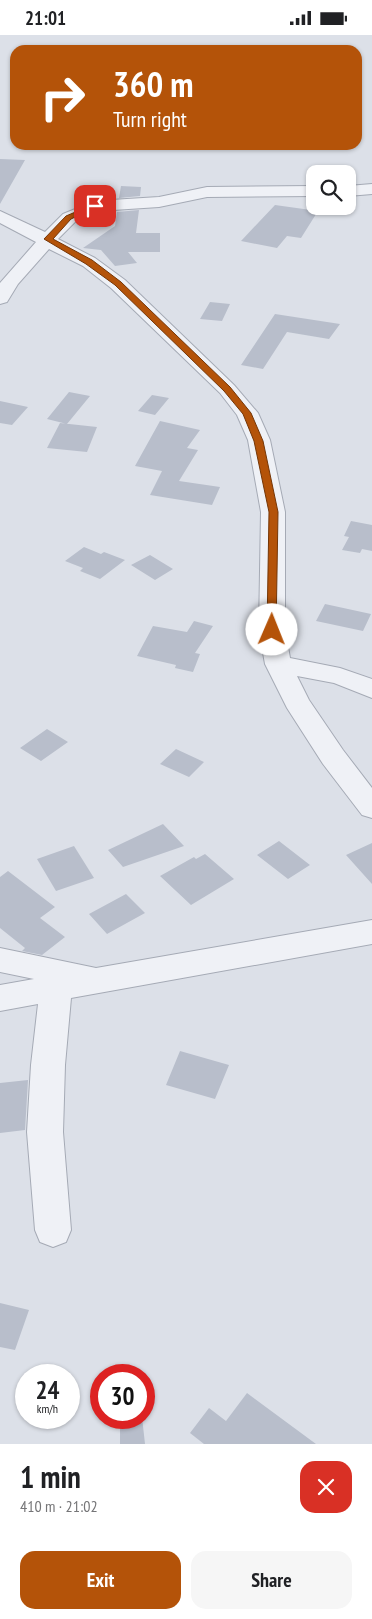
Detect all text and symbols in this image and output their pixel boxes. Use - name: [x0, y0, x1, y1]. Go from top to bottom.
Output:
- text: 21:01: [25, 6, 66, 30]
- text: 360 m: [113, 61, 194, 107]
- icon: right: [30, 65, 95, 130]
- text: Turn right: [113, 105, 187, 133]
- map controls: [306, 165, 356, 215]
- button: search: [306, 165, 356, 215]
- pin: [74, 185, 116, 227]
- icon: arrive: [81, 192, 109, 220]
- position arrow: [245, 603, 297, 655]
- speed limit sign: 30: [90, 1364, 155, 1429]
- text: 24: [36, 1374, 59, 1406]
- text: km/h: [37, 1401, 58, 1416]
- text: 1 min: [20, 1457, 81, 1496]
- button: close: [300, 1461, 352, 1513]
- text: 410 m · 21:02: [20, 1496, 98, 1516]
- button: Exit: [20, 1551, 181, 1609]
- button: Share: [191, 1551, 352, 1609]

